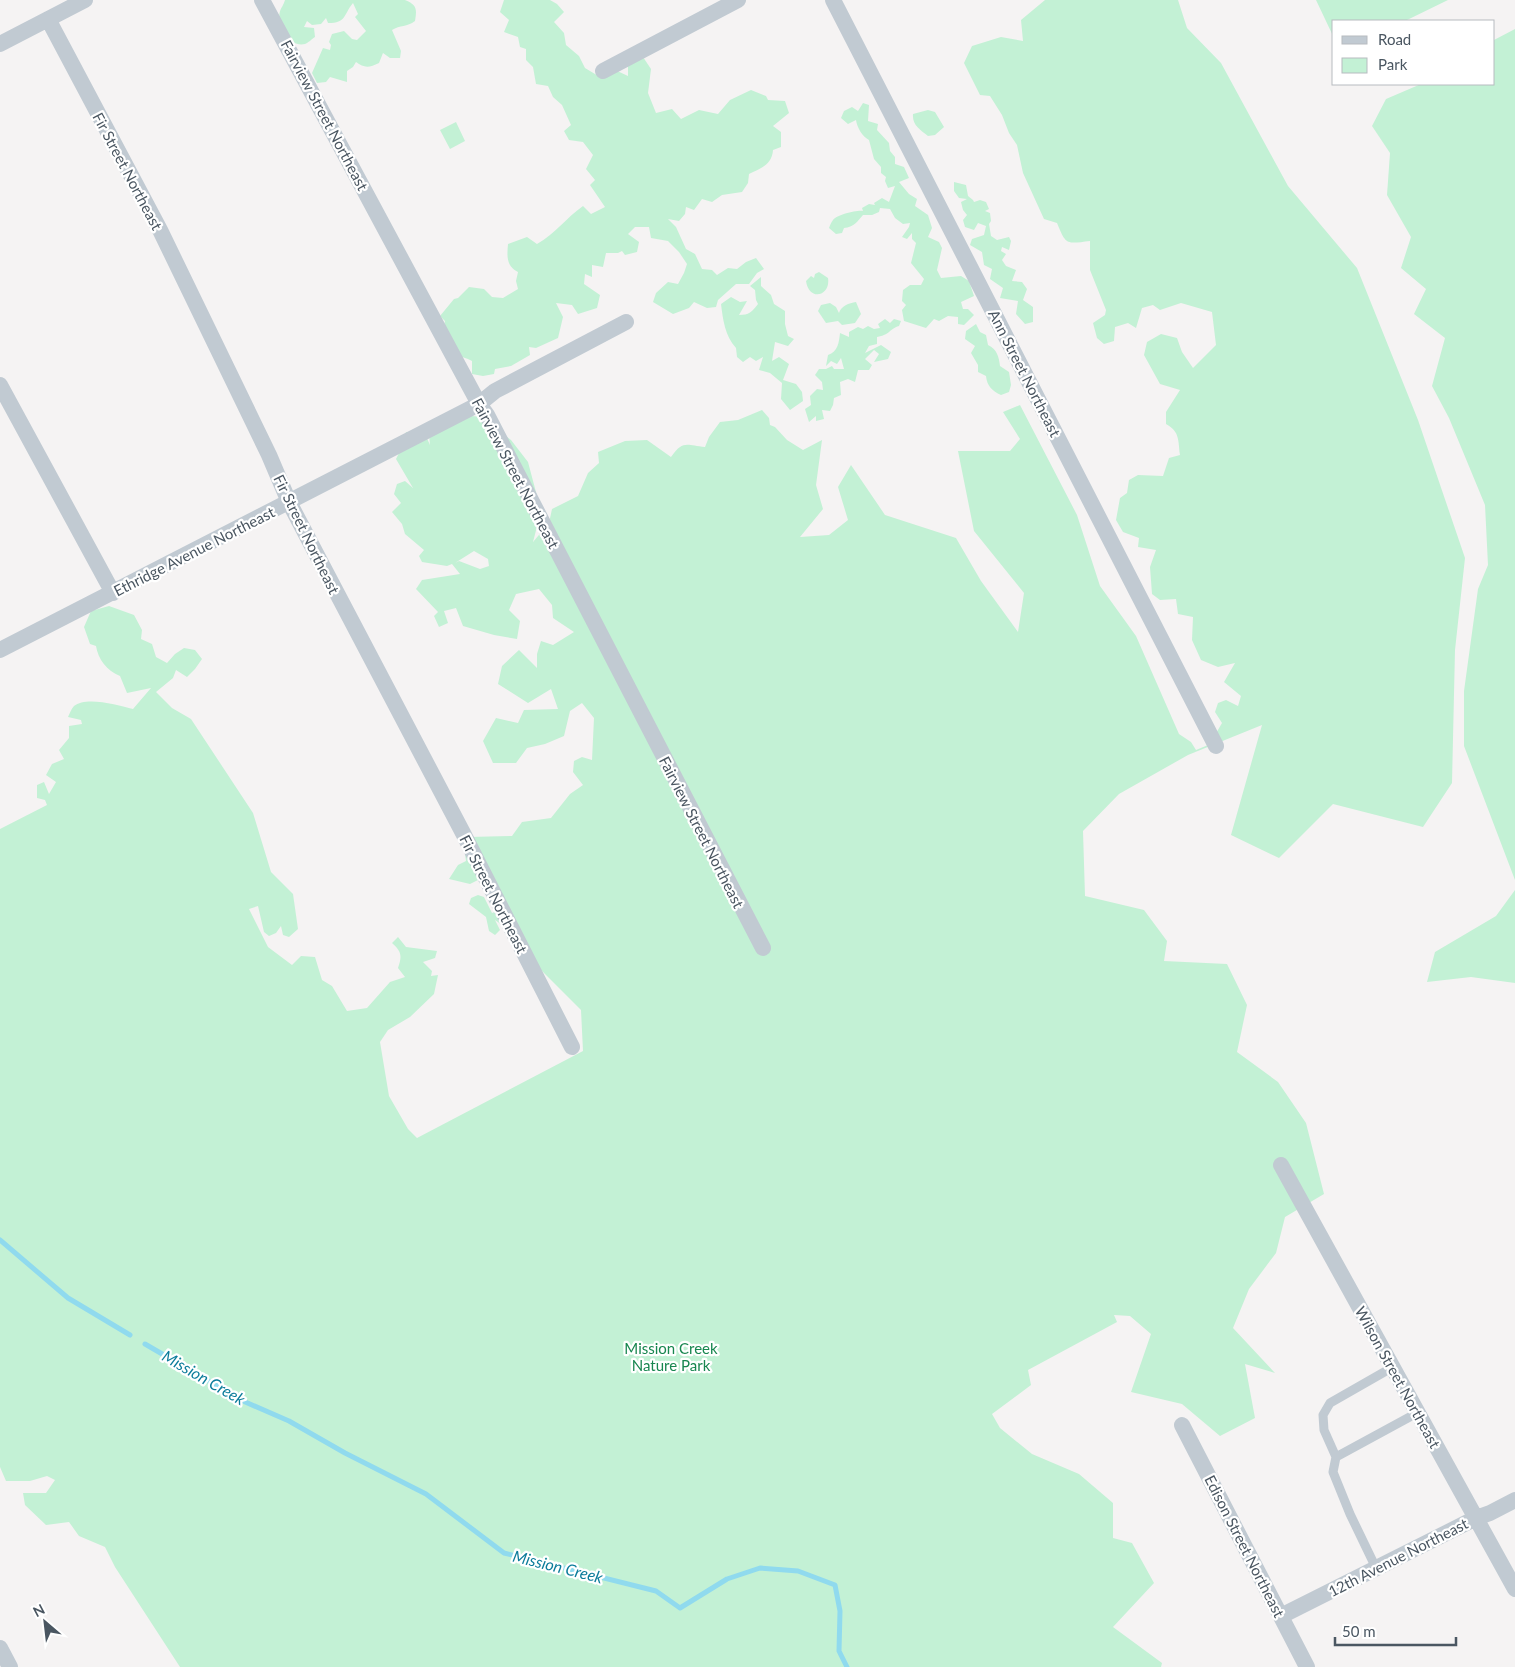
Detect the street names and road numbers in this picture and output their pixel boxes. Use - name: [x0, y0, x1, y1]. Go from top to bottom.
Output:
- street label: Fairview Street Northeast: [278, 37, 373, 194]
- street label: Fir Street Northeast: [89, 109, 167, 233]
- street label: Ann Street Northeast: [985, 306, 1065, 440]
- street label: Fairview Street Northeast: [469, 395, 564, 552]
- street label: Fir Street Northeast: [270, 471, 344, 597]
- street label: Ethridge Avenue Northeast: [111, 502, 278, 599]
- street label: Fairview Street Northeast: [656, 753, 748, 911]
- street label: Fir Street Northeast: [456, 832, 532, 957]
- street label: Wilson Street Northeast: [1352, 1303, 1445, 1452]
- street label: Edison Street Northeast: [1201, 1472, 1289, 1621]
- street label: 12th Avenue Northeast: [1325, 1514, 1471, 1600]

